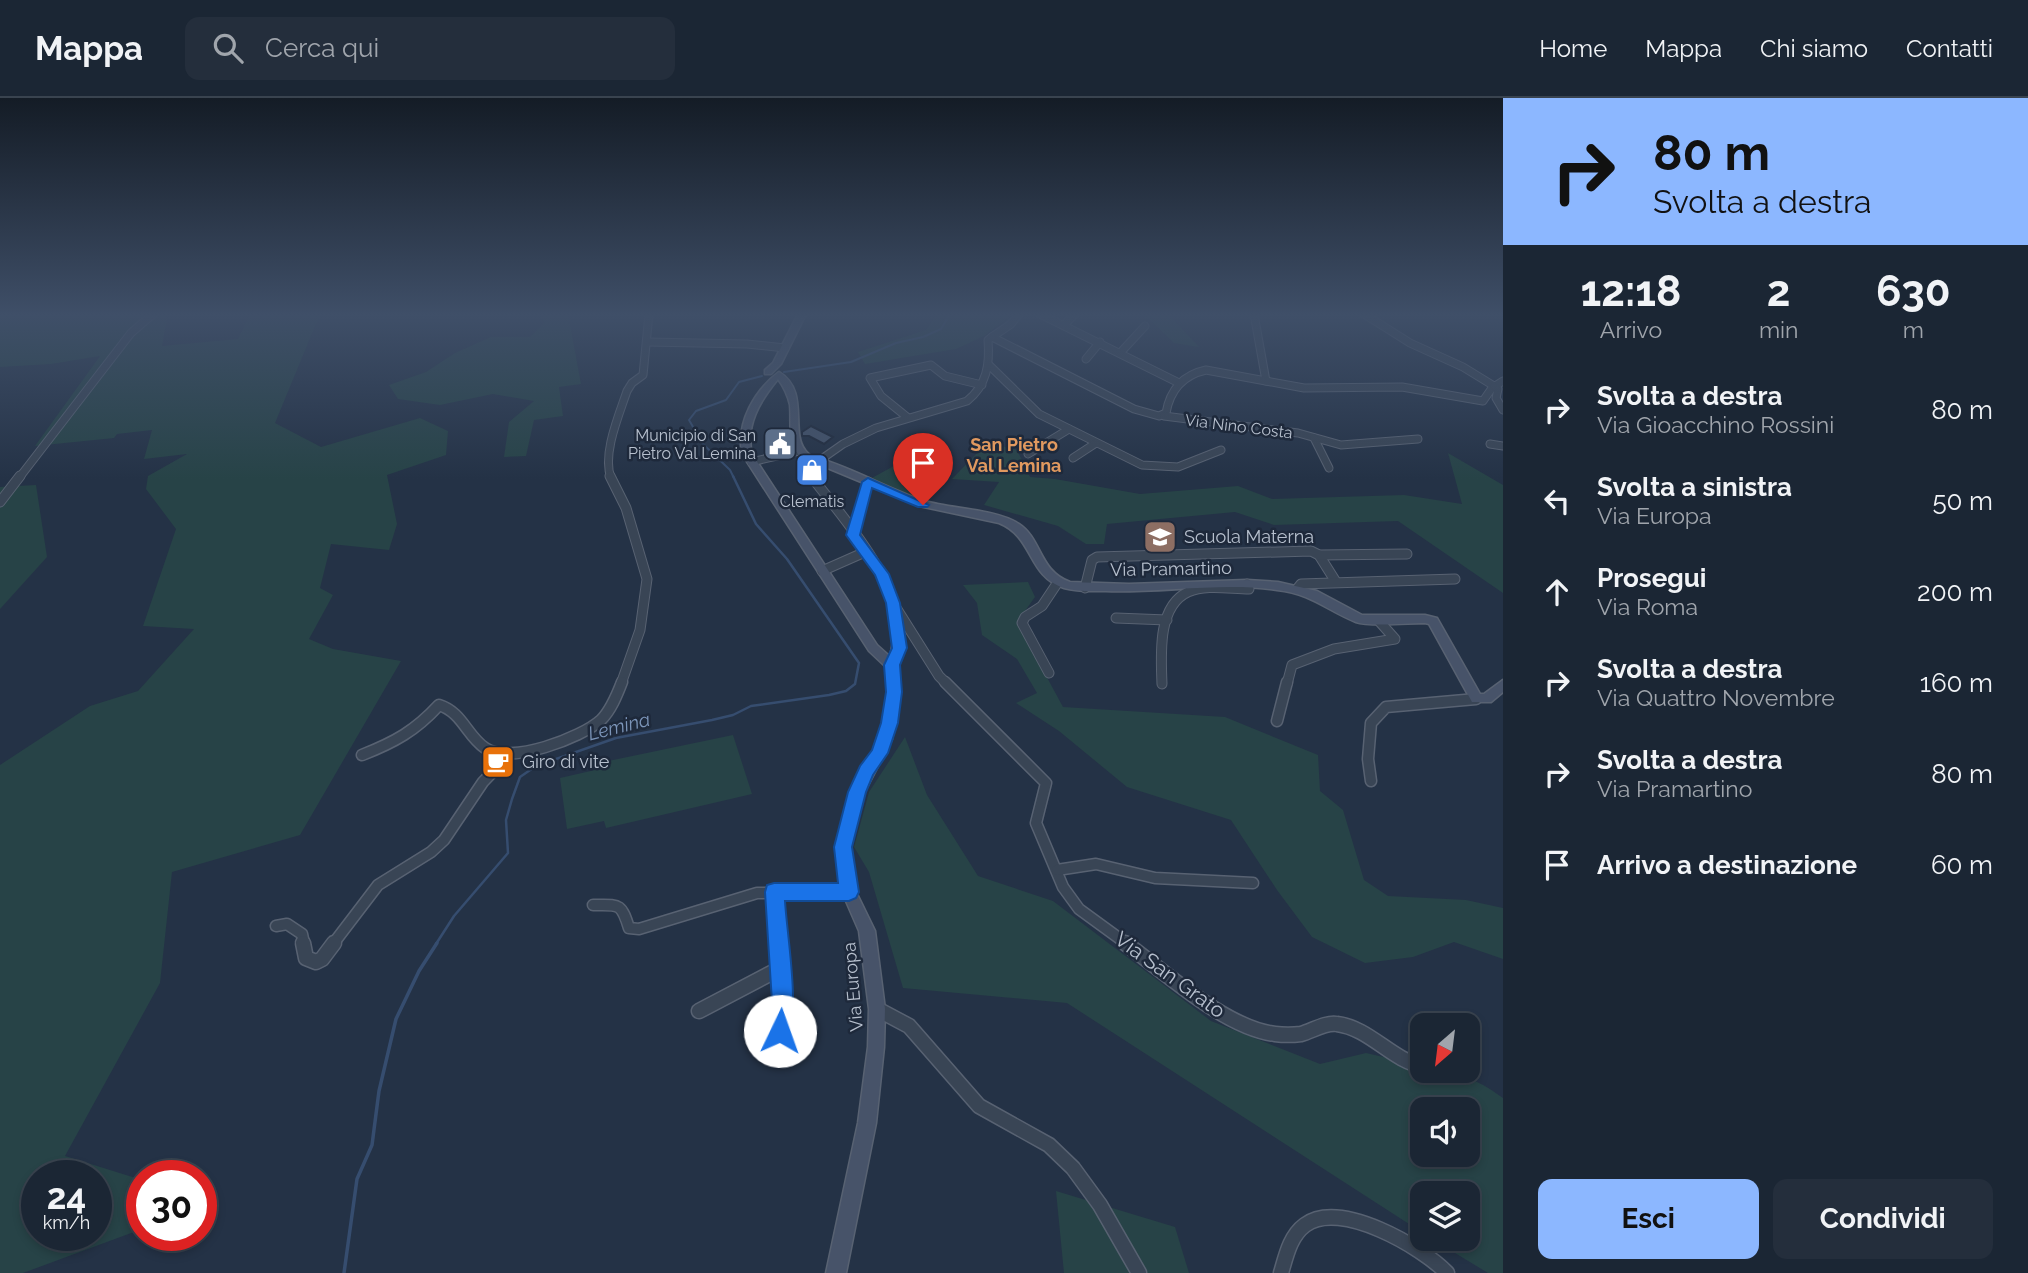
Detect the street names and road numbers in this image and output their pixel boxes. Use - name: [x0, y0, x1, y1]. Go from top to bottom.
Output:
- street label: Via Nino Costa: [1184, 410, 1294, 443]
- street label: Via Pramartino: [1110, 557, 1232, 580]
- street label: Via San Grato: [1110, 926, 1230, 1023]
- street label: Via Europa: [838, 941, 867, 1033]

